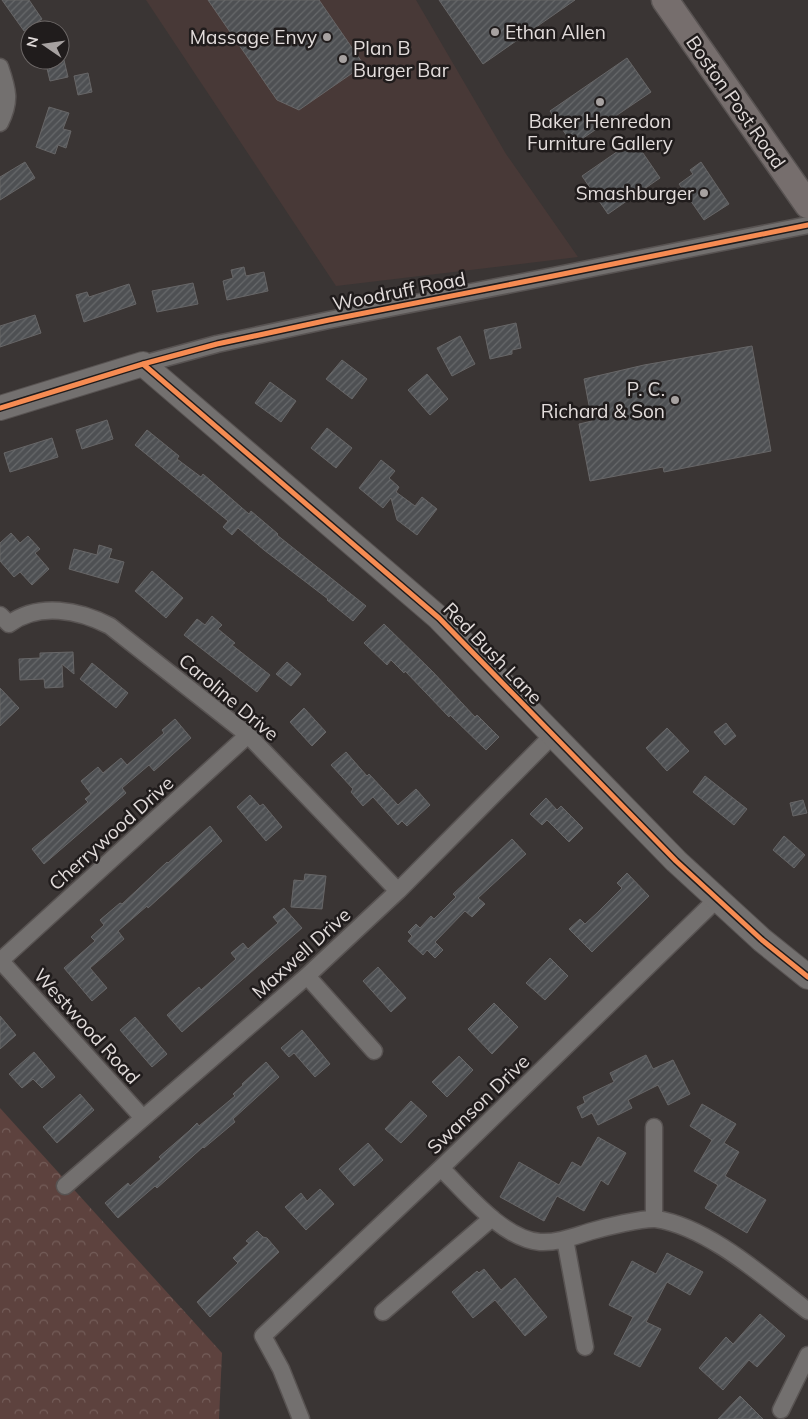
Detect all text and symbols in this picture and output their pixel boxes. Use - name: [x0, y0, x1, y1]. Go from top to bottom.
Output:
- north arrow: [20, 20, 70, 70]
- place label: Ethan Allen: [505, 20, 606, 44]
- place label: Massage Envy: [190, 25, 317, 49]
- marker: Ethan Allen: [489, 26, 501, 38]
- marker: Massage Envy: [321, 31, 333, 43]
- street label: Boston Post Road: [681, 31, 791, 173]
- text: N: [22, 35, 42, 49]
- place label: Plan B Burger Bar: [353, 36, 449, 82]
- marker: Plan B Burger Bar: [337, 53, 349, 65]
- marker: Baker Henredon Furniture Gallery: [594, 96, 606, 108]
- place label: Baker Henredon Furniture Gallery: [527, 109, 673, 155]
- place label: Smashburger: [576, 181, 694, 205]
- marker: Smashburger: [698, 187, 710, 199]
- street label: Woodruff Road: [330, 266, 468, 316]
- place label: P. C. Richard & Son: [541, 377, 665, 423]
- marker: P. C. Richard & Son: [669, 394, 681, 406]
- street label: Red Bush Lane: [438, 597, 548, 709]
- street label: Caroline Drive: [174, 648, 284, 746]
- street label: Cherrywood Drive: [44, 771, 178, 895]
- street label: Maxwell Drive: [247, 902, 355, 1004]
- street label: Westwood Road: [29, 963, 145, 1089]
- street label: Swanson Drive: [422, 1049, 534, 1159]

